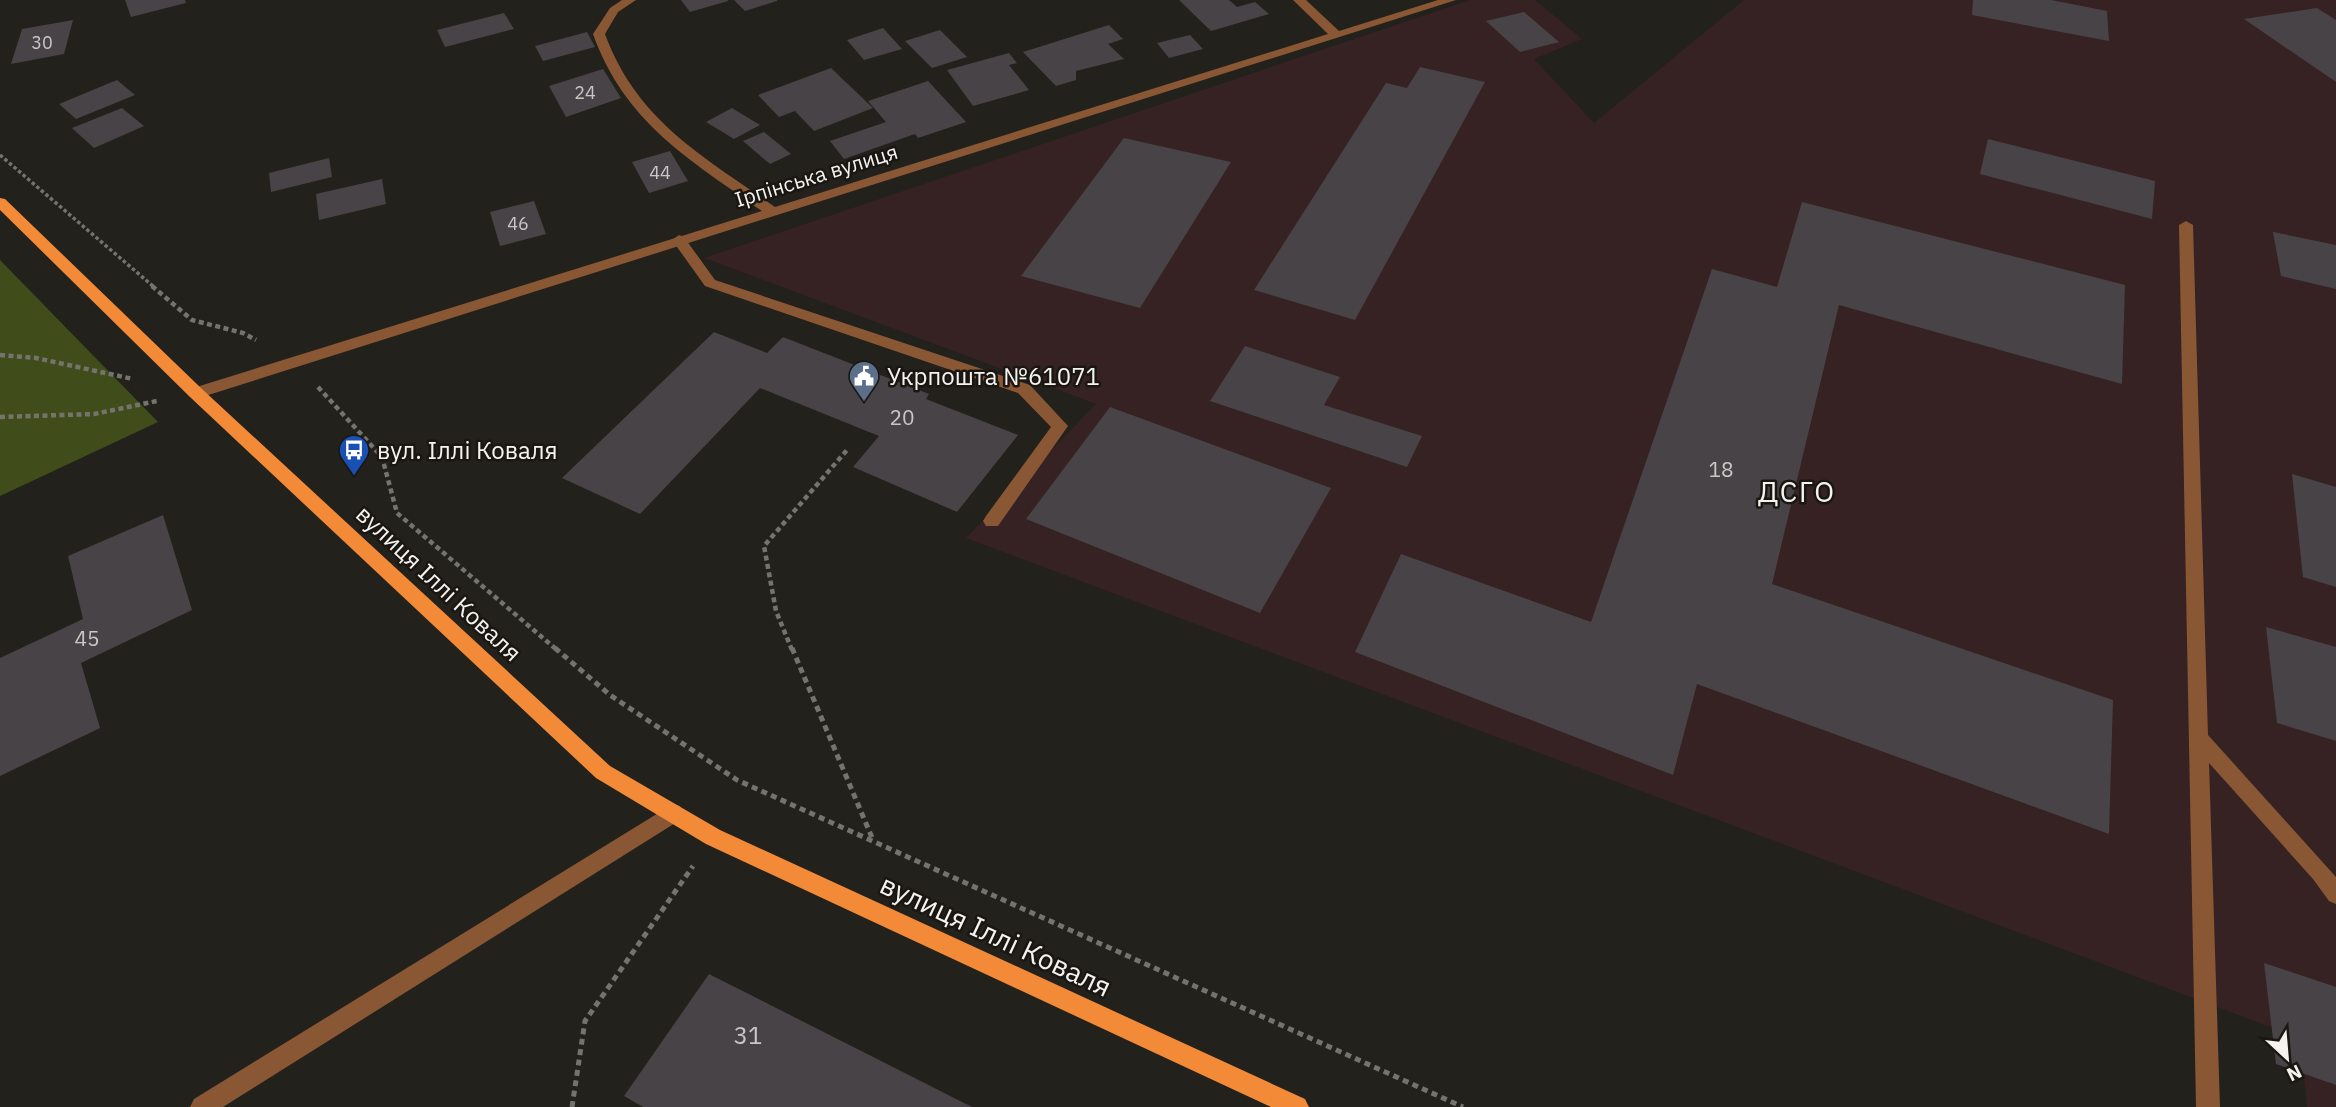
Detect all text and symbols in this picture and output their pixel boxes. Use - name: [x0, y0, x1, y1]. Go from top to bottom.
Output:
- house number: 30: [31, 31, 53, 54]
- house number: 24: [574, 81, 596, 104]
- street label: Ірпінська вулиця: [731, 137, 901, 213]
- house number: 44: [649, 161, 671, 184]
- house number: 46: [507, 212, 529, 235]
- public building icon: Укрпошта №61071: [847, 359, 881, 403]
- place label: Укрпошта №61071: [887, 360, 1100, 392]
- house number: 20: [889, 403, 915, 431]
- bus stop icon: вул. Іллі Коваля: [337, 433, 371, 477]
- place label: вул. Іллі Коваля: [377, 434, 558, 466]
- house number: 18: [1708, 455, 1734, 483]
- district label: ДСГО: [1758, 473, 1836, 510]
- street label: вулиця Іллі Коваля: [349, 498, 529, 668]
- house number: 45: [74, 624, 100, 652]
- street label: вулиця Іллі Коваля: [874, 865, 1118, 1005]
- house number: 31: [734, 1019, 762, 1051]
- north arrow: [2252, 1023, 2322, 1093]
- text: N: [2283, 1059, 2306, 1087]

